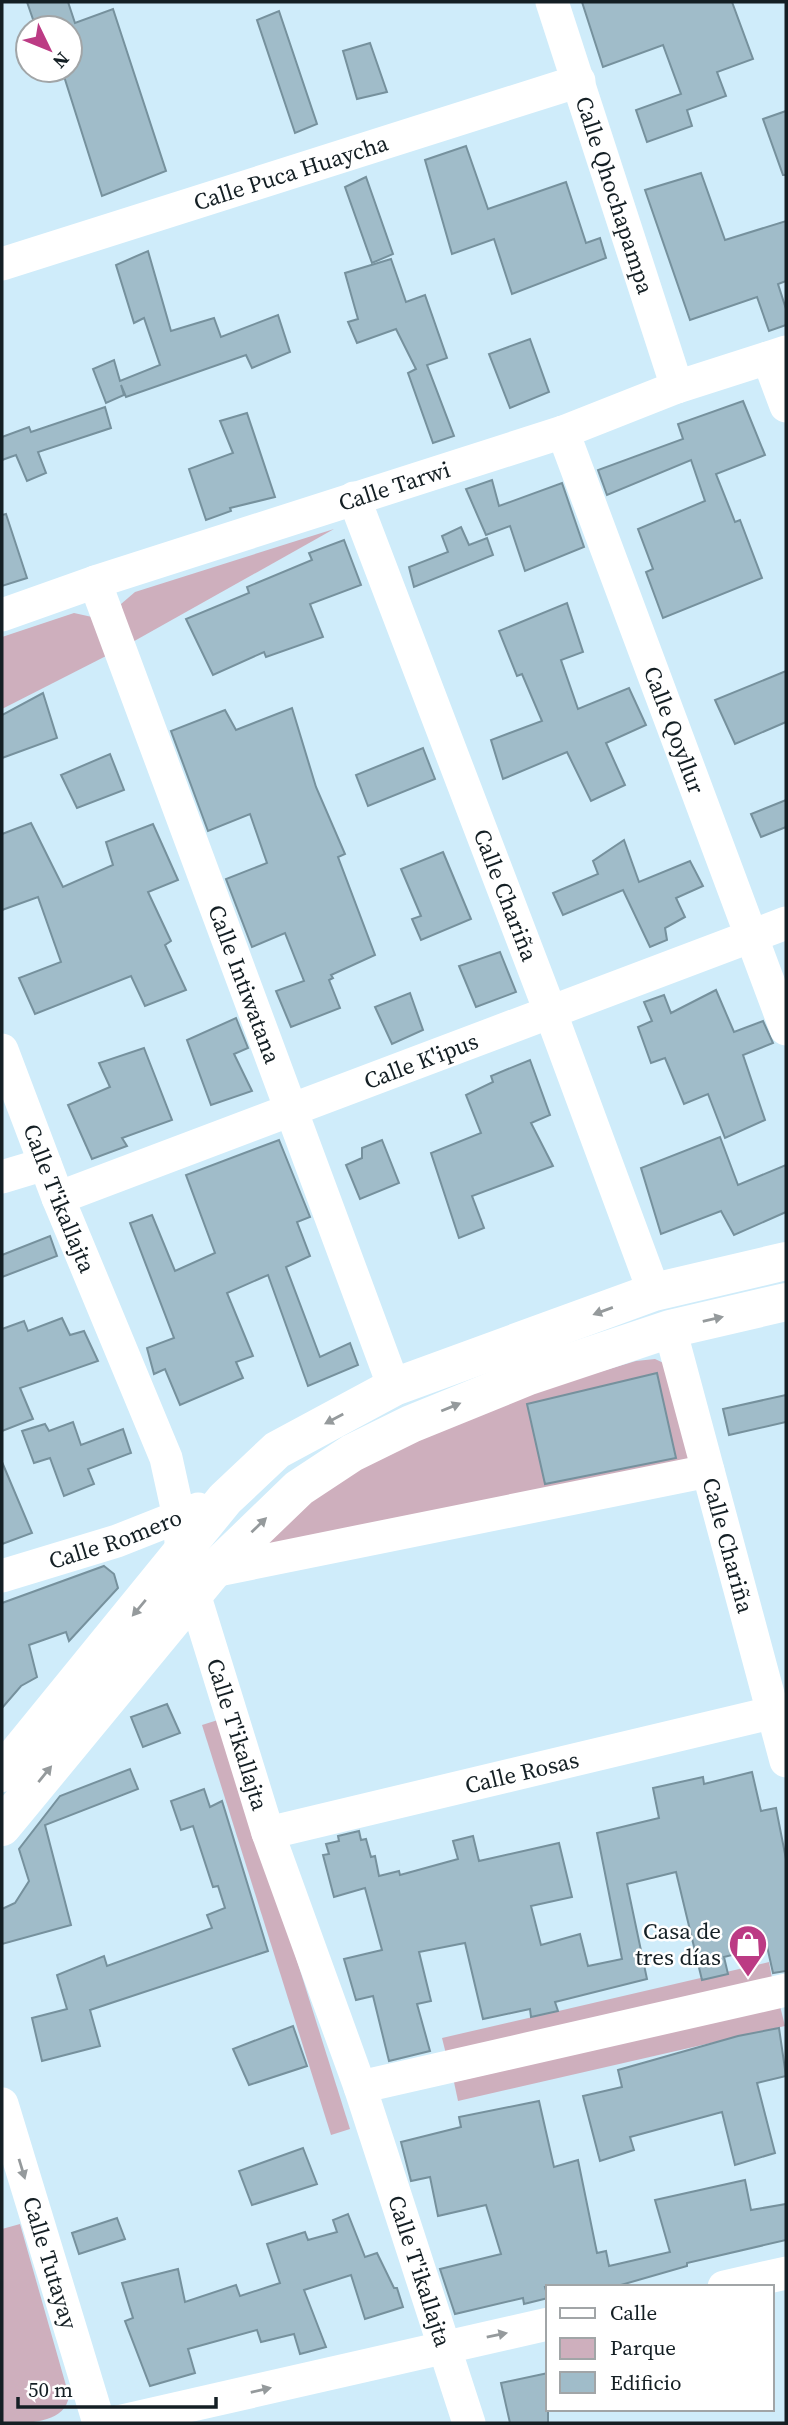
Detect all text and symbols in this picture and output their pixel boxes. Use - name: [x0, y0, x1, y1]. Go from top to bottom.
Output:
- north arrow: [14, 14, 84, 84]
- text: N: [47, 47, 76, 75]
- street label: Calle Qhochapampa: [568, 92, 662, 298]
- street label: Calle Puca Huaycha: [189, 126, 392, 218]
- street label: Calle Tarwi: [334, 453, 454, 519]
- street label: Calle Qoyllur: [636, 662, 713, 798]
- street label: Calle Chariña: [466, 824, 546, 966]
- street label: Calle Intiwatana: [200, 900, 289, 1068]
- street label: Calle K'ipus: [359, 1025, 483, 1097]
- street label: Calle T'ikallajta: [15, 1119, 103, 1278]
- one-way arrow: [592, 1306, 613, 1317]
- one-way arrow: [702, 1313, 724, 1324]
- one-way arrow: [441, 1402, 462, 1413]
- one-way arrow: [324, 1413, 344, 1425]
- street label: Calle Chariña: [695, 1474, 762, 1617]
- street label: Calle Romero: [45, 1501, 186, 1577]
- one-way arrow: [251, 1517, 268, 1534]
- one-way arrow: [131, 1599, 146, 1617]
- street label: Calle T'ikallajta: [199, 1654, 276, 1815]
- street label: Calle Rosas: [462, 1743, 582, 1801]
- one-way arrow: [37, 1766, 52, 1783]
- place label: Casa de tres días: [635, 1915, 721, 1973]
- shop icon: Casa de tres días: [727, 1923, 769, 1978]
- one-way arrow: [17, 2159, 27, 2180]
- street label: Calle T'ikallajta: [380, 2191, 459, 2351]
- street label: Calle Tutayay: [15, 2193, 86, 2333]
- legend: [546, 2285, 774, 2411]
- text: Calle: [610, 2298, 657, 2327]
- one-way arrow: [486, 2330, 508, 2341]
- text: Parque: [610, 2333, 676, 2362]
- scale bar: [18, 2366, 215, 2410]
- text: Edificio: [610, 2368, 682, 2397]
- text: 50 m: [28, 2375, 73, 2404]
- one-way arrow: [250, 2384, 272, 2395]

